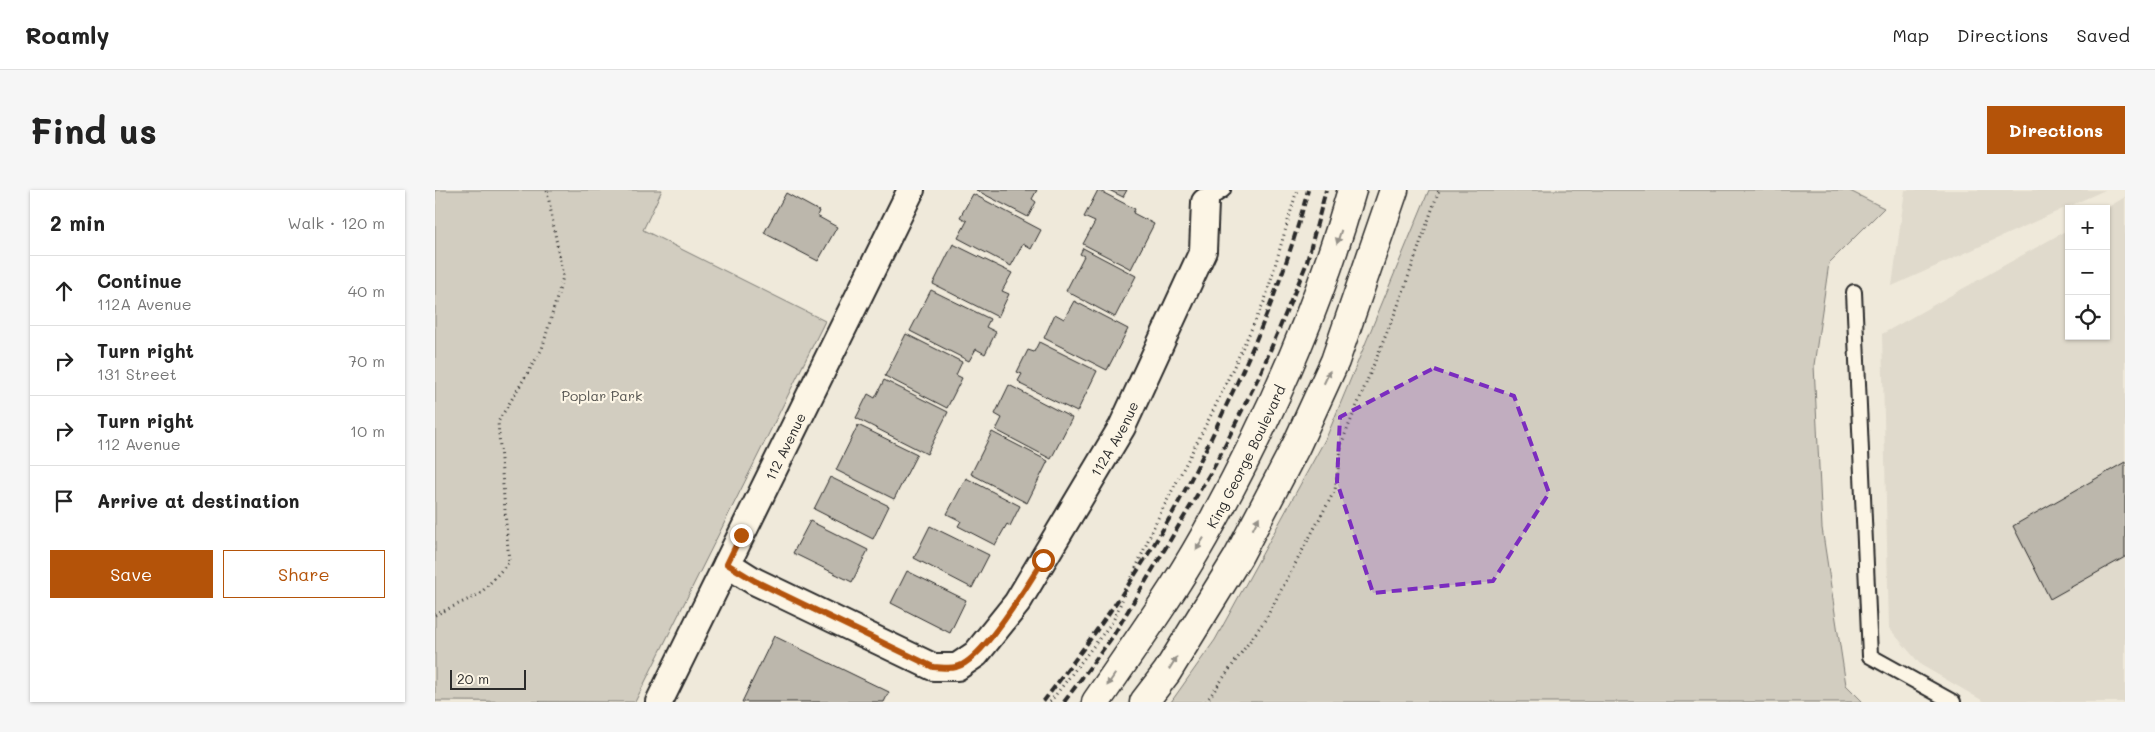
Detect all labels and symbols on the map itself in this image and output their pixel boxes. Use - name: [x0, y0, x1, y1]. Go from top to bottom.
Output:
- one-way arrow: [1334, 229, 1342, 244]
- one-way arrow: [1323, 370, 1331, 384]
- street label: King George Boulevard: [1201, 382, 1289, 531]
- park label: Poplar Park: [562, 386, 642, 405]
- street label: 112A Avenue: [1085, 398, 1142, 479]
- street label: 112 Avenue: [760, 409, 810, 483]
- one-way arrow: [1252, 516, 1260, 530]
- route end: [730, 524, 753, 547]
- one-way arrow: [1195, 537, 1204, 550]
- route start: [1032, 549, 1055, 572]
- one-way arrow: [1168, 656, 1177, 669]
- scale bar: [450, 667, 526, 690]
- one-way arrow: [1106, 673, 1116, 687]

